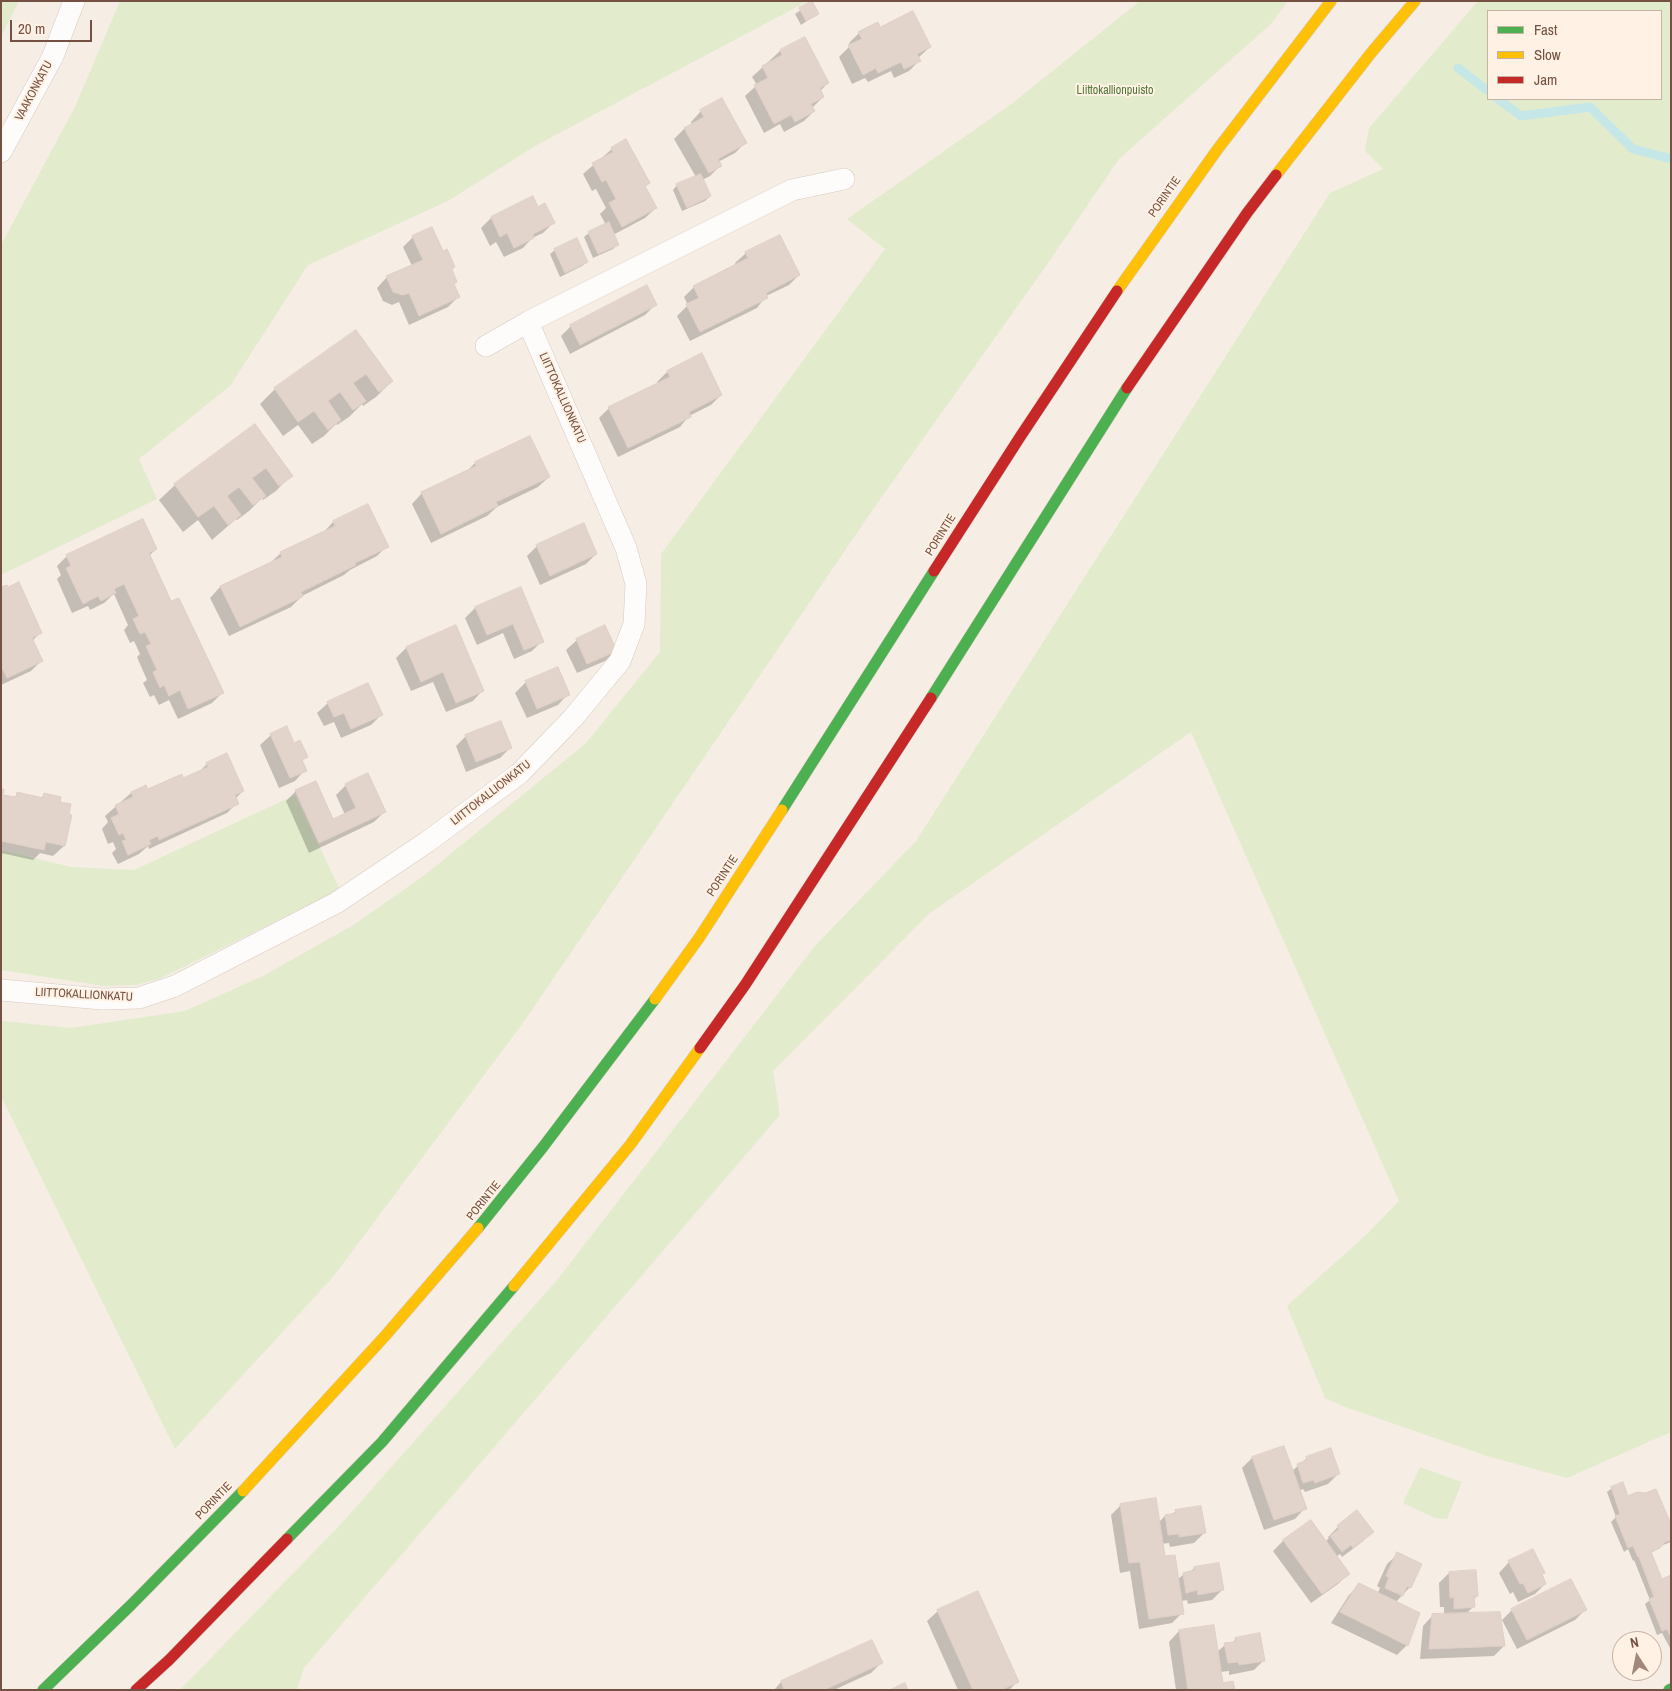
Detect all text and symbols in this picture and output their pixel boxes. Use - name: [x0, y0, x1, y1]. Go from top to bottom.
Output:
- scale bar: [12, 10, 95, 42]
- legend: [1487, 10, 1662, 100]
- text: 20 m: [18, 18, 45, 39]
- text: Fast: [1534, 19, 1557, 40]
- text: Slow: [1534, 44, 1561, 65]
- street label: VAAKONKATU: [12, 59, 56, 123]
- text: Jam: [1534, 69, 1557, 90]
- park label: Liittokallionpuisto: [1076, 84, 1154, 98]
- street label: PORINTIE: [1146, 174, 1184, 220]
- street label: LIITTOKALLIONKATU: [536, 351, 588, 445]
- street label: PORINTIE: [923, 511, 959, 559]
- street label: LIITTOKALLIONKATU: [448, 757, 534, 829]
- street label: PORINTIE: [704, 853, 742, 899]
- street label: LIITTOKALLIONKATU: [35, 985, 133, 1005]
- street label: PORINTIE: [464, 1178, 504, 1224]
- street label: PORINTIE: [193, 1479, 235, 1523]
- north arrow: [1612, 1631, 1662, 1681]
- text: N: [1629, 1633, 1640, 1652]

